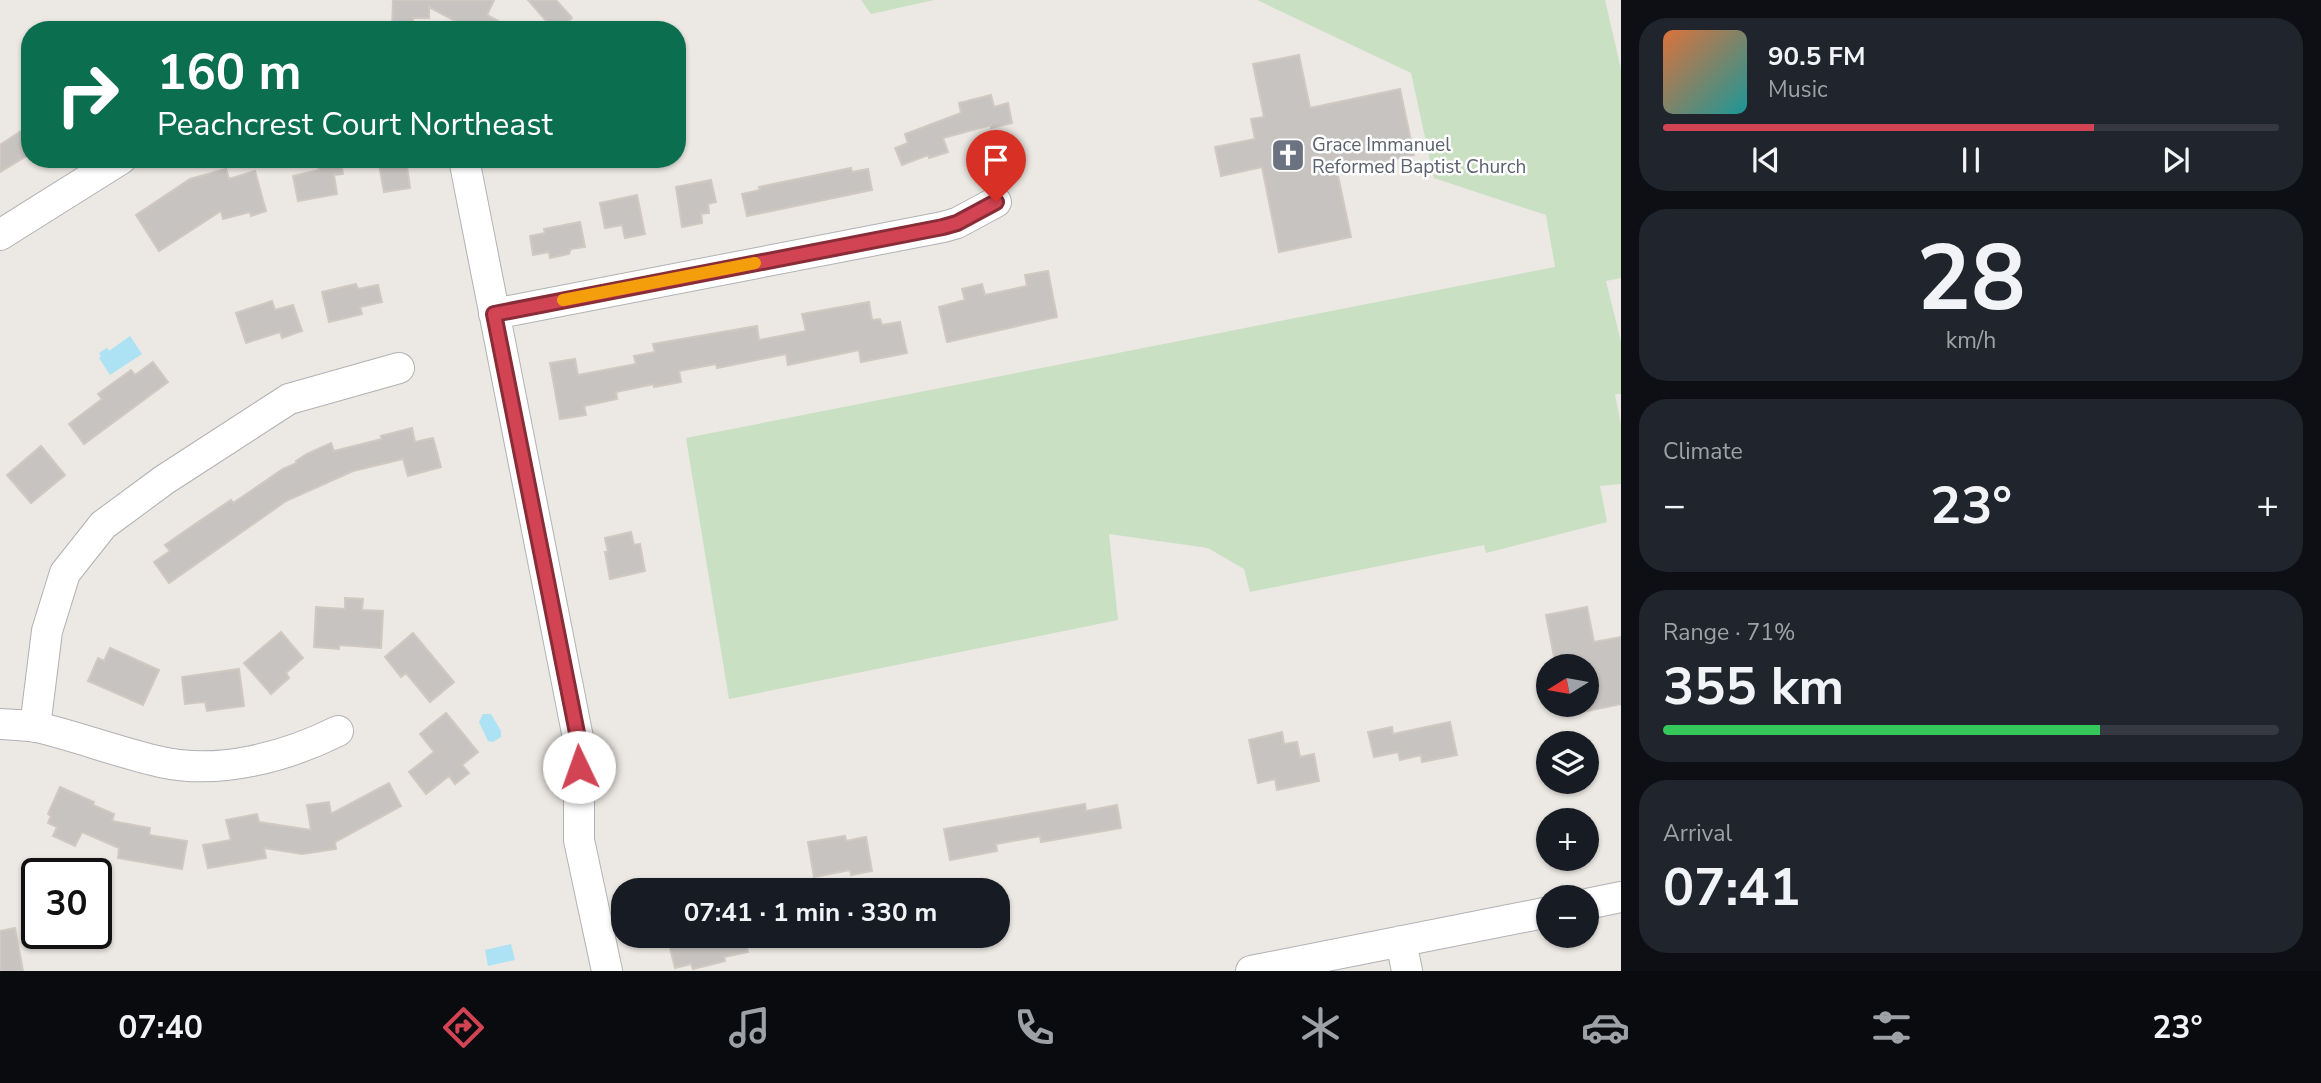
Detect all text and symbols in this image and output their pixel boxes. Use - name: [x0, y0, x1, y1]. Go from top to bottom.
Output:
- text: 160 m: [157, 39, 301, 106]
- text: 90.5 FM: [1768, 39, 1865, 74]
- icon: right: [42, 49, 133, 140]
- text: Music: [1768, 74, 1828, 105]
- text: Peachcrest Court Northeast: [157, 103, 553, 146]
- pin: [966, 130, 1026, 202]
- place label: Grace Immanuel Reformed Baptist Church: [1312, 132, 1526, 180]
- church icon: Grace Immanuel Reformed Baptist Church: [1269, 136, 1307, 174]
- icon: arrive: [977, 141, 1015, 179]
- icon: previous: [1747, 141, 1785, 179]
- icon: pause: [1952, 141, 1990, 179]
- icon: next: [2157, 141, 2195, 179]
- text: 28: [1916, 217, 2026, 341]
- text: km/h: [1946, 325, 1996, 356]
- text: Climate: [1663, 436, 1743, 467]
- text: 23°: [1930, 470, 2012, 541]
- text: −: [1663, 480, 1686, 531]
- text: +: [2256, 480, 2279, 531]
- text: Range · 71%: [1663, 617, 1795, 648]
- text: 355 km: [1663, 651, 1844, 722]
- north arrow: [1536, 654, 1600, 718]
- map controls: [1536, 654, 1599, 948]
- position arrow: [542, 730, 616, 804]
- button: layers: [1536, 731, 1599, 794]
- button: +: [1536, 808, 1599, 871]
- text: Arrival: [1663, 818, 1732, 849]
- text: 07:41: [1663, 852, 1801, 923]
- speed limit sign: 30: [21, 858, 112, 949]
- button: −: [1536, 885, 1599, 948]
- text: 07:41 · 1 min · 330 m: [684, 895, 937, 930]
- icon: directions: [439, 1003, 488, 1052]
- icon: music: [725, 1003, 774, 1052]
- icon: phone: [1010, 1003, 1059, 1052]
- icon: climate: [1296, 1003, 1345, 1052]
- icon: car: [1581, 1003, 1630, 1052]
- icon: filters: [1867, 1003, 1916, 1052]
- text: 07:40: [118, 1006, 203, 1049]
- text: 23°: [2152, 1006, 2203, 1049]

